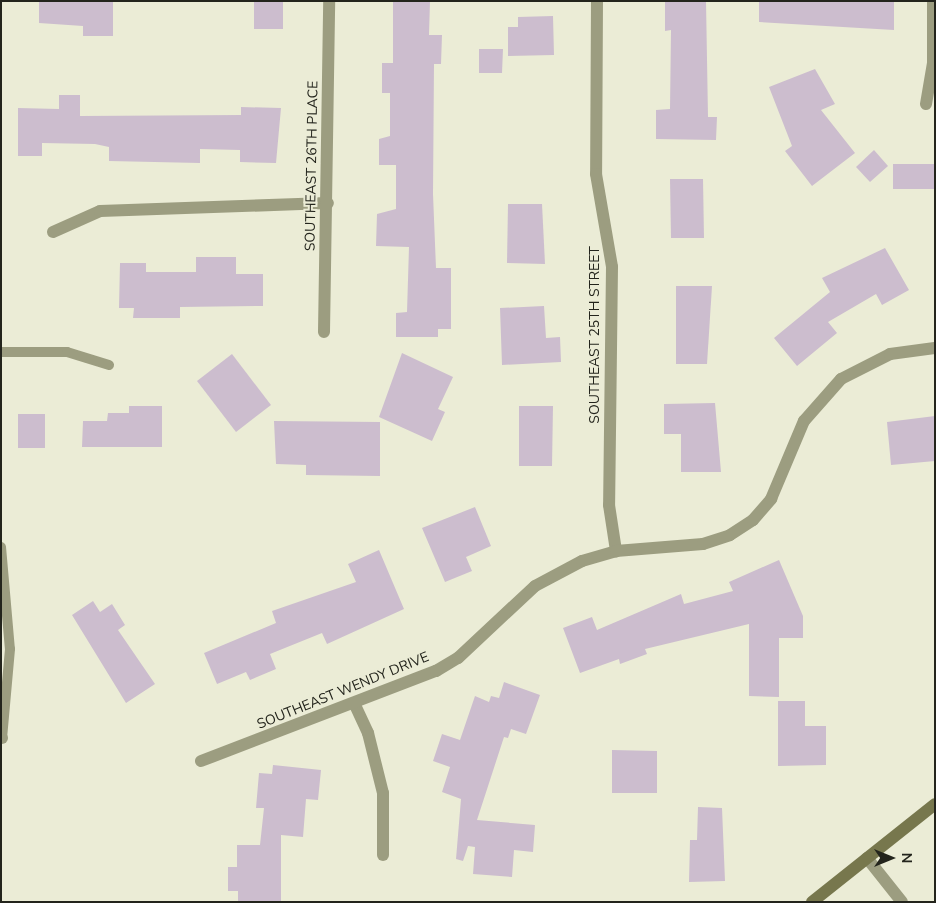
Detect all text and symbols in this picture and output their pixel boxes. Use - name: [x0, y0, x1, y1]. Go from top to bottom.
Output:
- street label: SOUTHEAST 26TH PLACE: [302, 81, 322, 251]
- street label: SOUTHEAST 25TH STREET: [587, 246, 603, 424]
- street label: SOUTHEAST WENDY DRIVE: [255, 649, 431, 733]
- north arrow: [866, 833, 916, 883]
- text: N: [897, 853, 916, 863]

